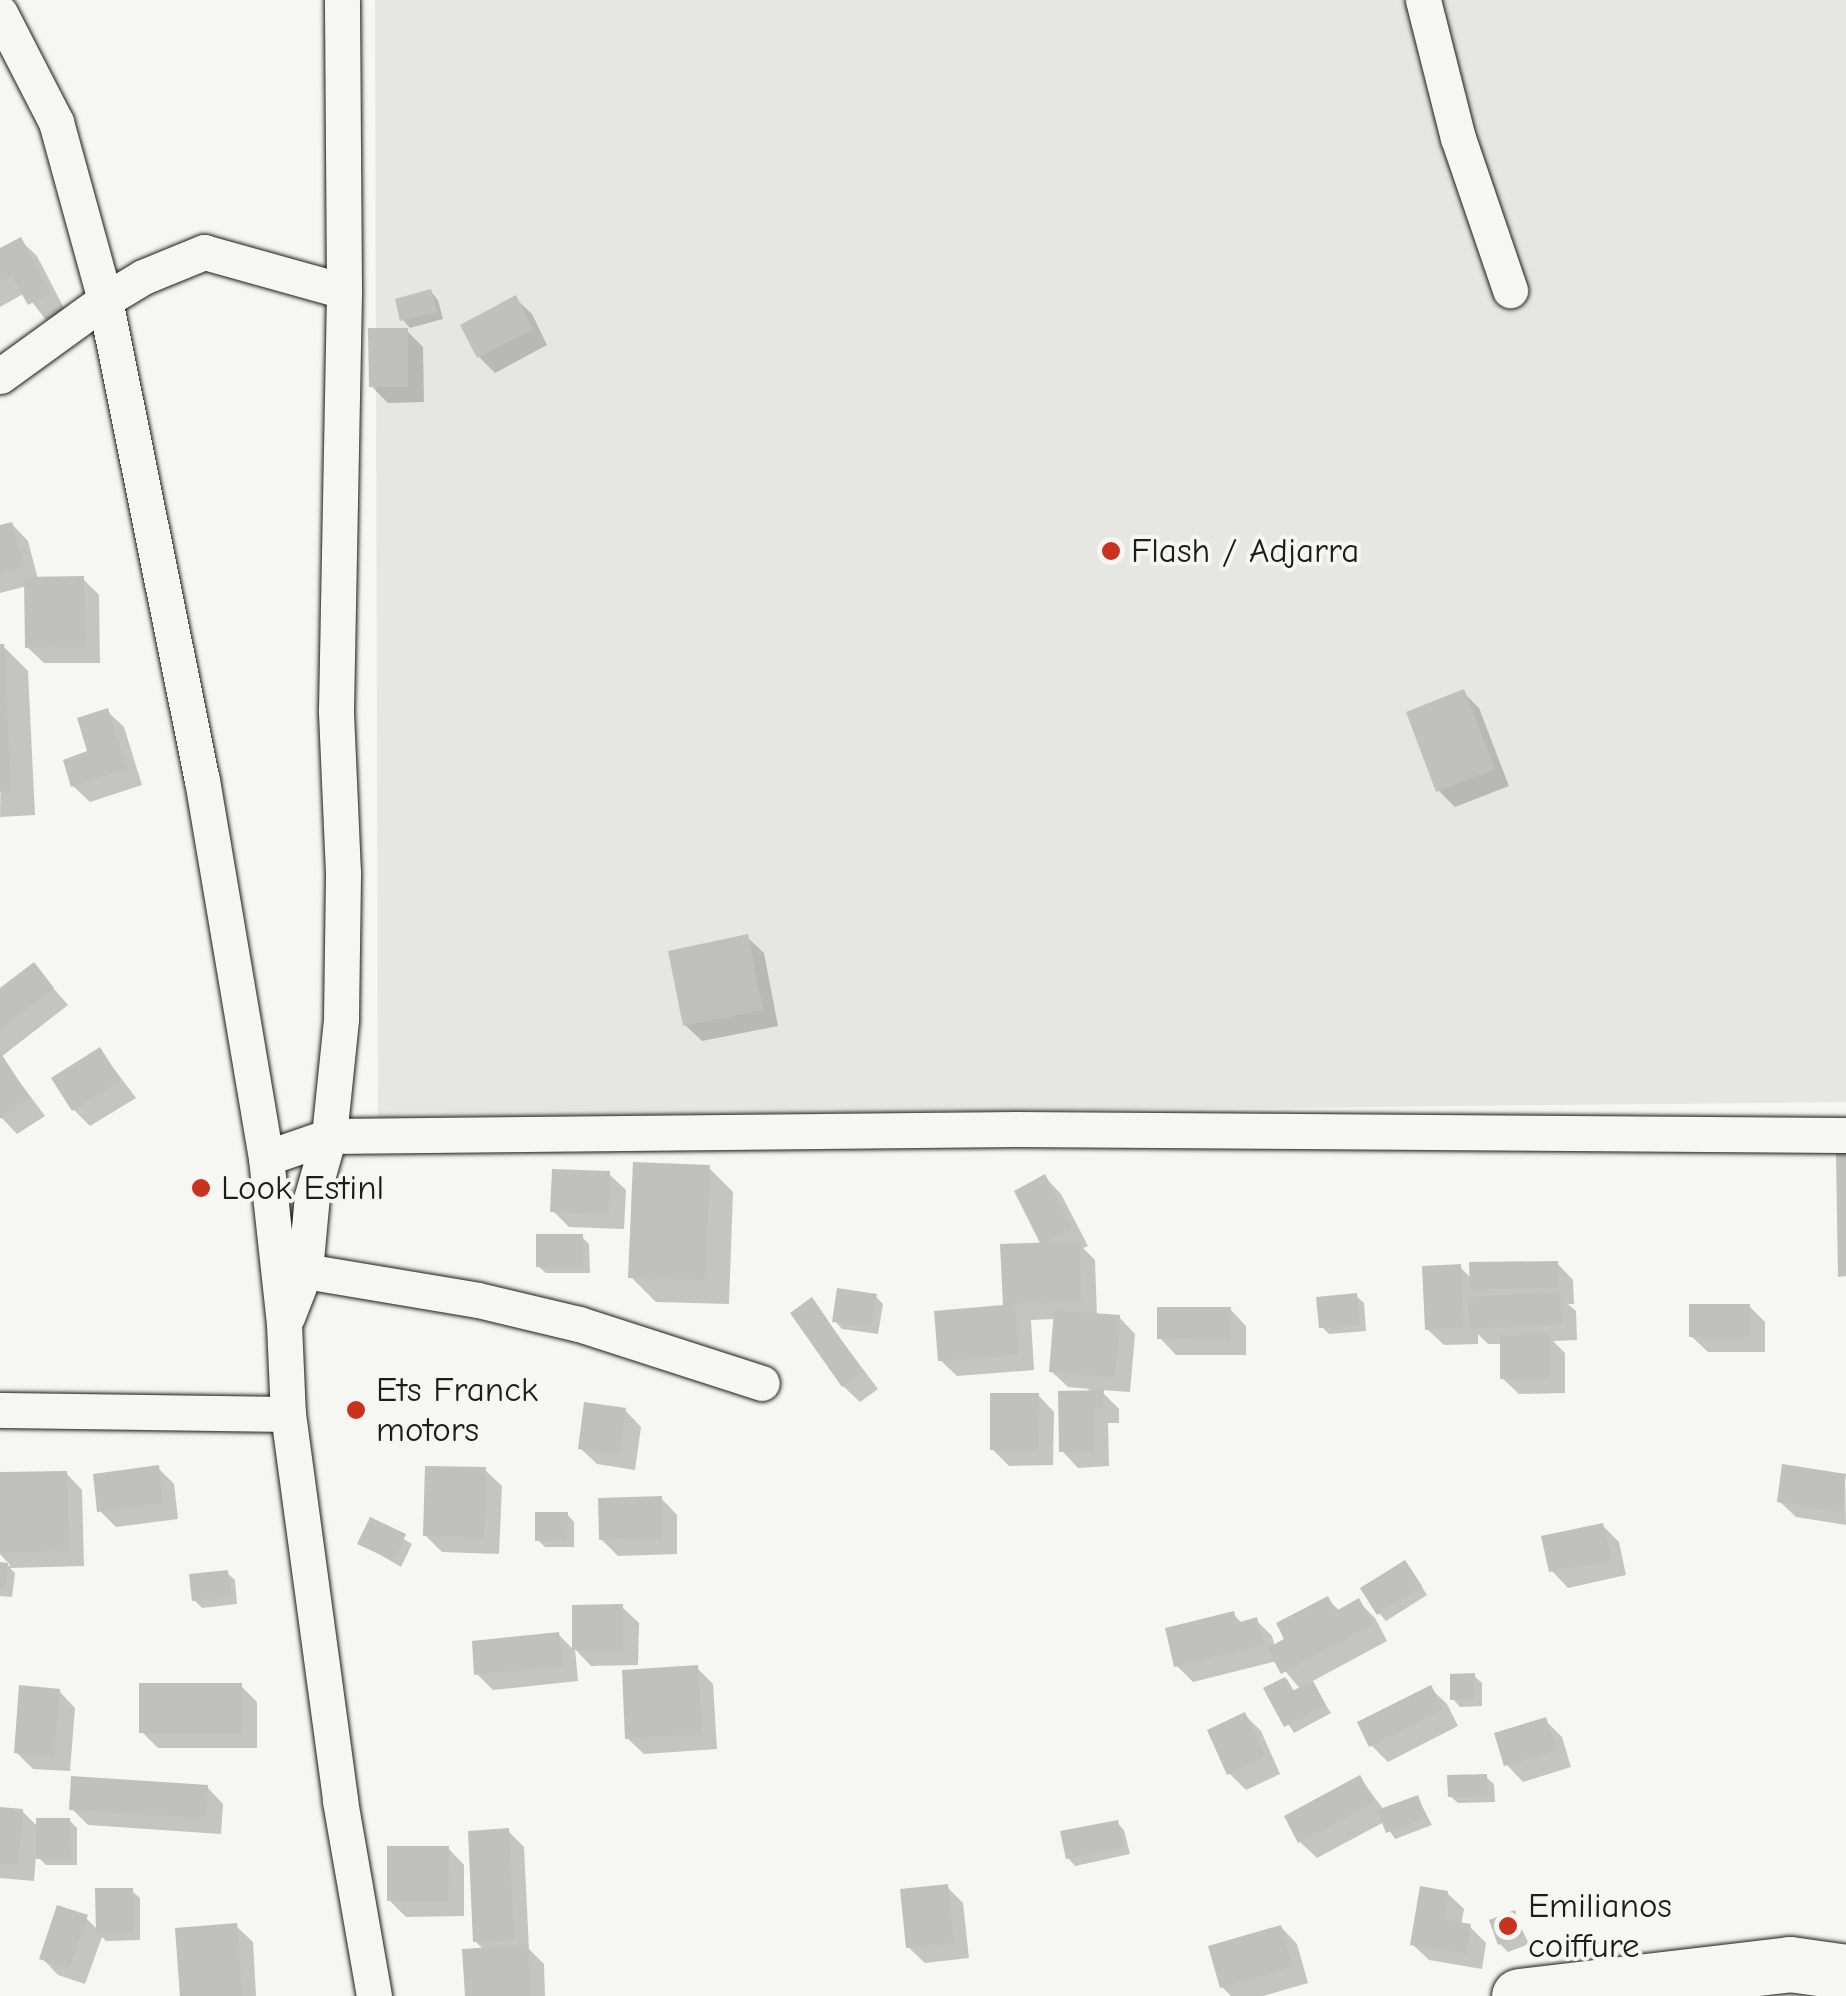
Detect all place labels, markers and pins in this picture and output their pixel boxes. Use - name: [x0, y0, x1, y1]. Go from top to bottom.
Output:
- place label: Flash / Adjarra: [1131, 530, 1359, 572]
- marker: Flash / Adjarra: [1100, 540, 1122, 562]
- place label: Look Estinl: [221, 1167, 384, 1209]
- marker: Look Estinl: [190, 1177, 212, 1199]
- place label: Ets Franck motors: [376, 1369, 538, 1451]
- marker: Ets Franck motors: [345, 1399, 367, 1421]
- place label: Emilianos coiffure: [1528, 1885, 1672, 1967]
- marker: Emilianos coiffure: [1497, 1915, 1519, 1937]

